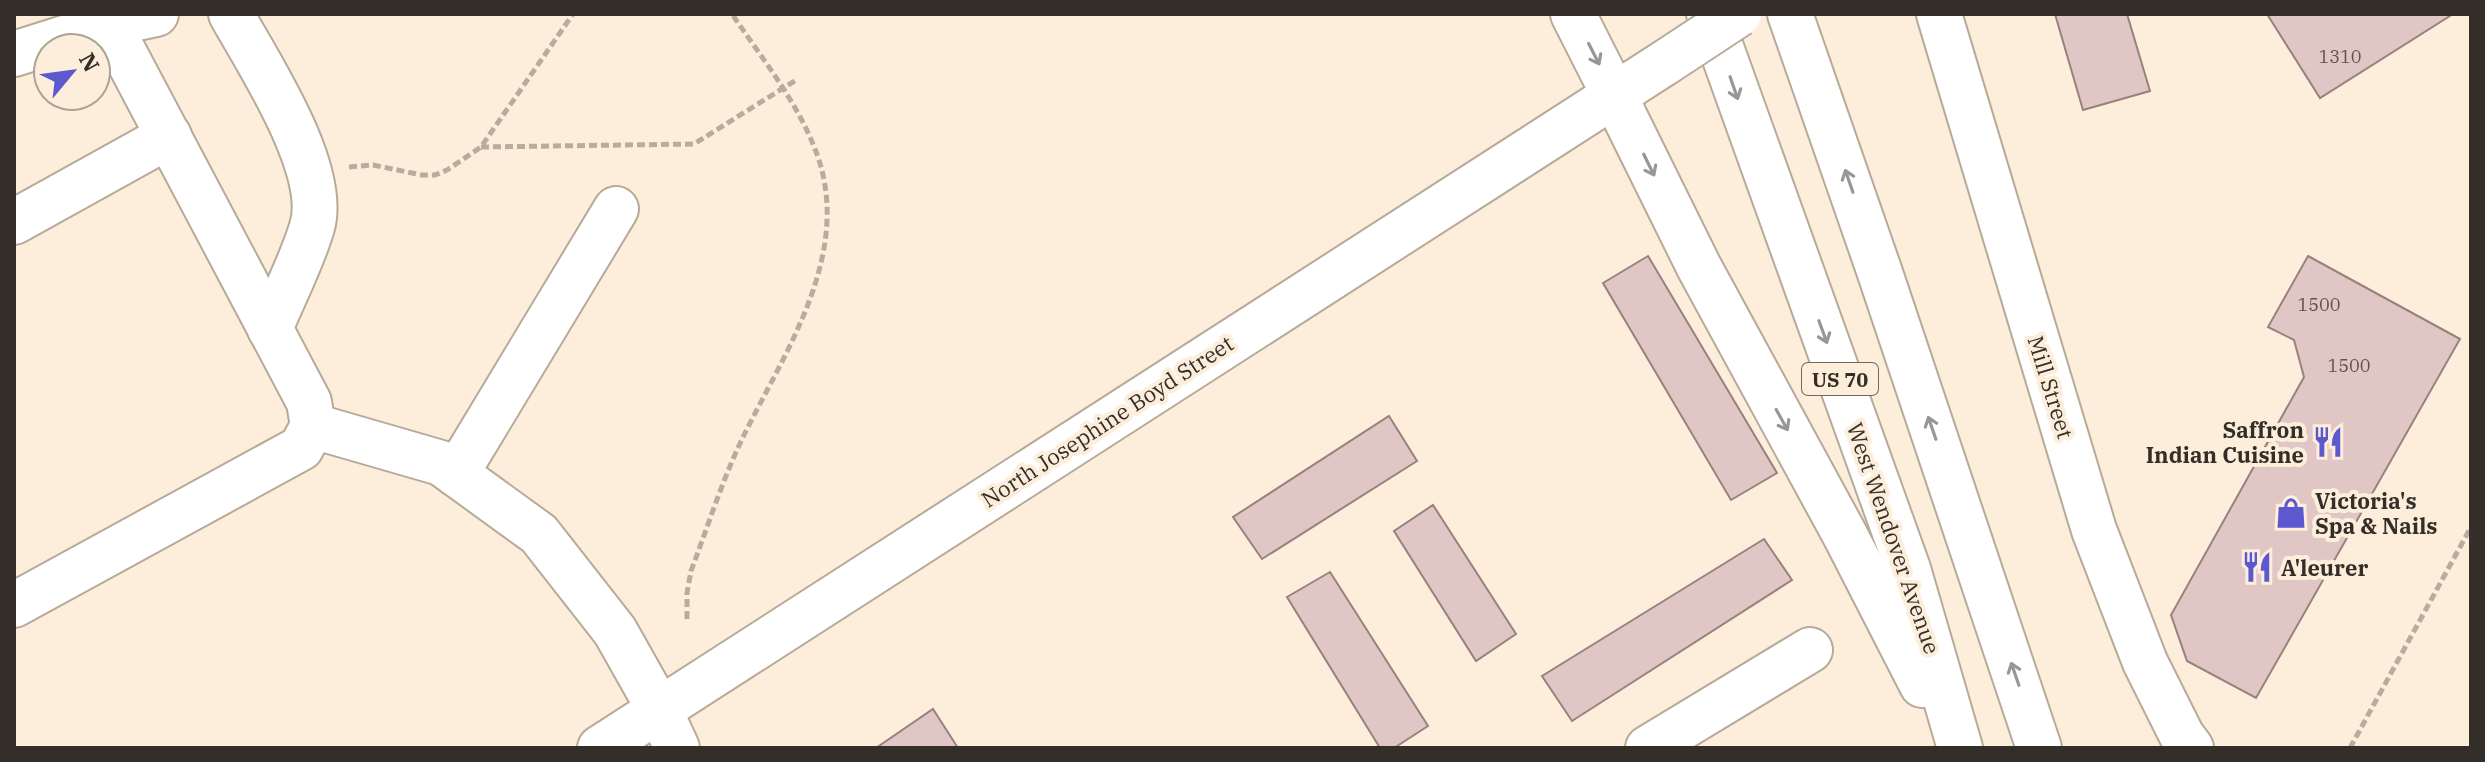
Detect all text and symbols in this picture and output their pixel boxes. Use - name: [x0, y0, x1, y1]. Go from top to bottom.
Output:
- north arrow: [32, 32, 112, 112]
- one-way arrow: [1586, 42, 1602, 66]
- house number: 1310: [2318, 45, 2362, 68]
- text: N: [73, 47, 107, 77]
- one-way arrow: [1728, 75, 1743, 100]
- one-way arrow: [1641, 152, 1657, 176]
- one-way arrow: [1840, 169, 1855, 194]
- house number: 1500: [2297, 293, 2341, 316]
- one-way arrow: [1816, 319, 1831, 344]
- street label: North Josephine Boyd Street: [976, 328, 1239, 513]
- street label: Mill Street: [2022, 332, 2080, 442]
- house number: 1500: [2327, 354, 2371, 377]
- road number: US 70: [1802, 363, 1878, 395]
- one-way arrow: [1775, 407, 1790, 431]
- one-way arrow: [1923, 415, 1938, 440]
- place label: Saffron Indian Cuisine: [2146, 415, 2304, 469]
- street label: West Wendover Avenue: [1841, 419, 1947, 657]
- restaurant icon: Saffron Indian Cuisine: [2311, 425, 2345, 459]
- place label: Victoria's Spa & Nails: [2315, 486, 2438, 540]
- shop icon: Victoria's Spa & Nails: [2274, 496, 2308, 530]
- restaurant icon: A'leurer: [2240, 550, 2274, 584]
- place label: A'leurer: [2281, 553, 2368, 582]
- one-way arrow: [2006, 662, 2021, 687]

